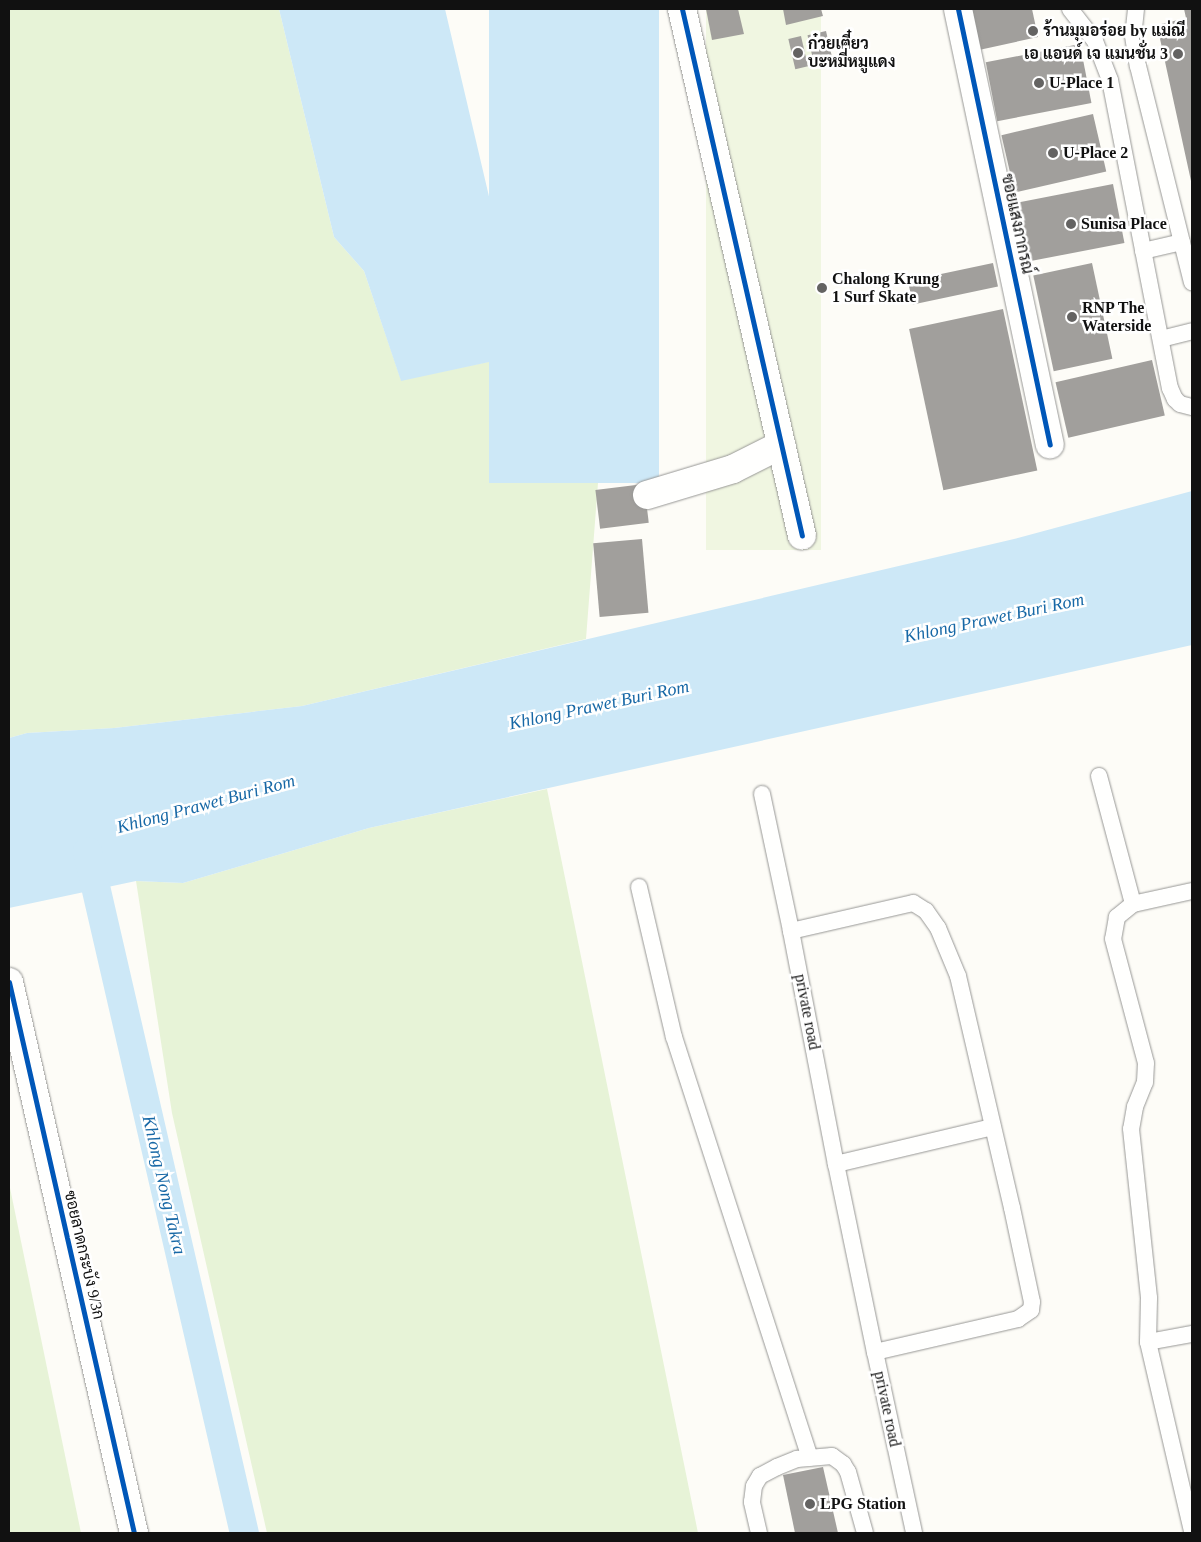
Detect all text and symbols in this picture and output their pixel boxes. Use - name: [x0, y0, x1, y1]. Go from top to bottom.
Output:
- place label: ร้านมุมอร่อย by แม่ณี: [1043, 21, 1185, 41]
- marker: ร้านมุมอร่อย by แม่ณี: [1027, 25, 1039, 37]
- place label: ก๋วยเตี๋ยว บะหมี่หมูแดง: [808, 34, 895, 72]
- place label: เอ แอนด์ เจ แมนชั่น 3: [1024, 44, 1168, 64]
- marker: ก๋วยเตี๋ยว บะหมี่หมูแดง: [792, 47, 804, 59]
- marker: เอ แอนด์ เจ แมนชั่น 3: [1172, 48, 1184, 60]
- place label: U-Place 1: [1049, 73, 1114, 93]
- marker: U-Place 1: [1033, 77, 1045, 89]
- place label: U-Place 2: [1063, 143, 1128, 163]
- marker: U-Place 2: [1047, 147, 1059, 159]
- street label: ซอยแสงภากรณ์: [997, 172, 1037, 276]
- place label: Sunisa Place: [1081, 214, 1167, 234]
- marker: Sunisa Place: [1065, 218, 1077, 230]
- place label: Chalong Krung 1 Surf Skate: [832, 269, 939, 307]
- marker: Chalong Krung 1 Surf Skate: [816, 282, 828, 294]
- place label: RNP The Waterside: [1082, 298, 1151, 336]
- marker: RNP The Waterside: [1066, 311, 1078, 323]
- water label: Khlong Prawet Buri Rom: [902, 588, 1086, 648]
- water label: Khlong Prawet Buri Rom: [507, 675, 691, 735]
- water label: Khlong Prawet Buri Rom: [115, 770, 297, 838]
- street label: private road: [790, 972, 824, 1052]
- water label: Khlong Nong Takra: [137, 1113, 191, 1257]
- street label: ซอยลาดกระบัง 9/3ก: [60, 1189, 108, 1321]
- street label: private road: [870, 1369, 904, 1449]
- place label: LPG Station: [820, 1494, 906, 1514]
- marker: LPG Station: [804, 1498, 816, 1510]

